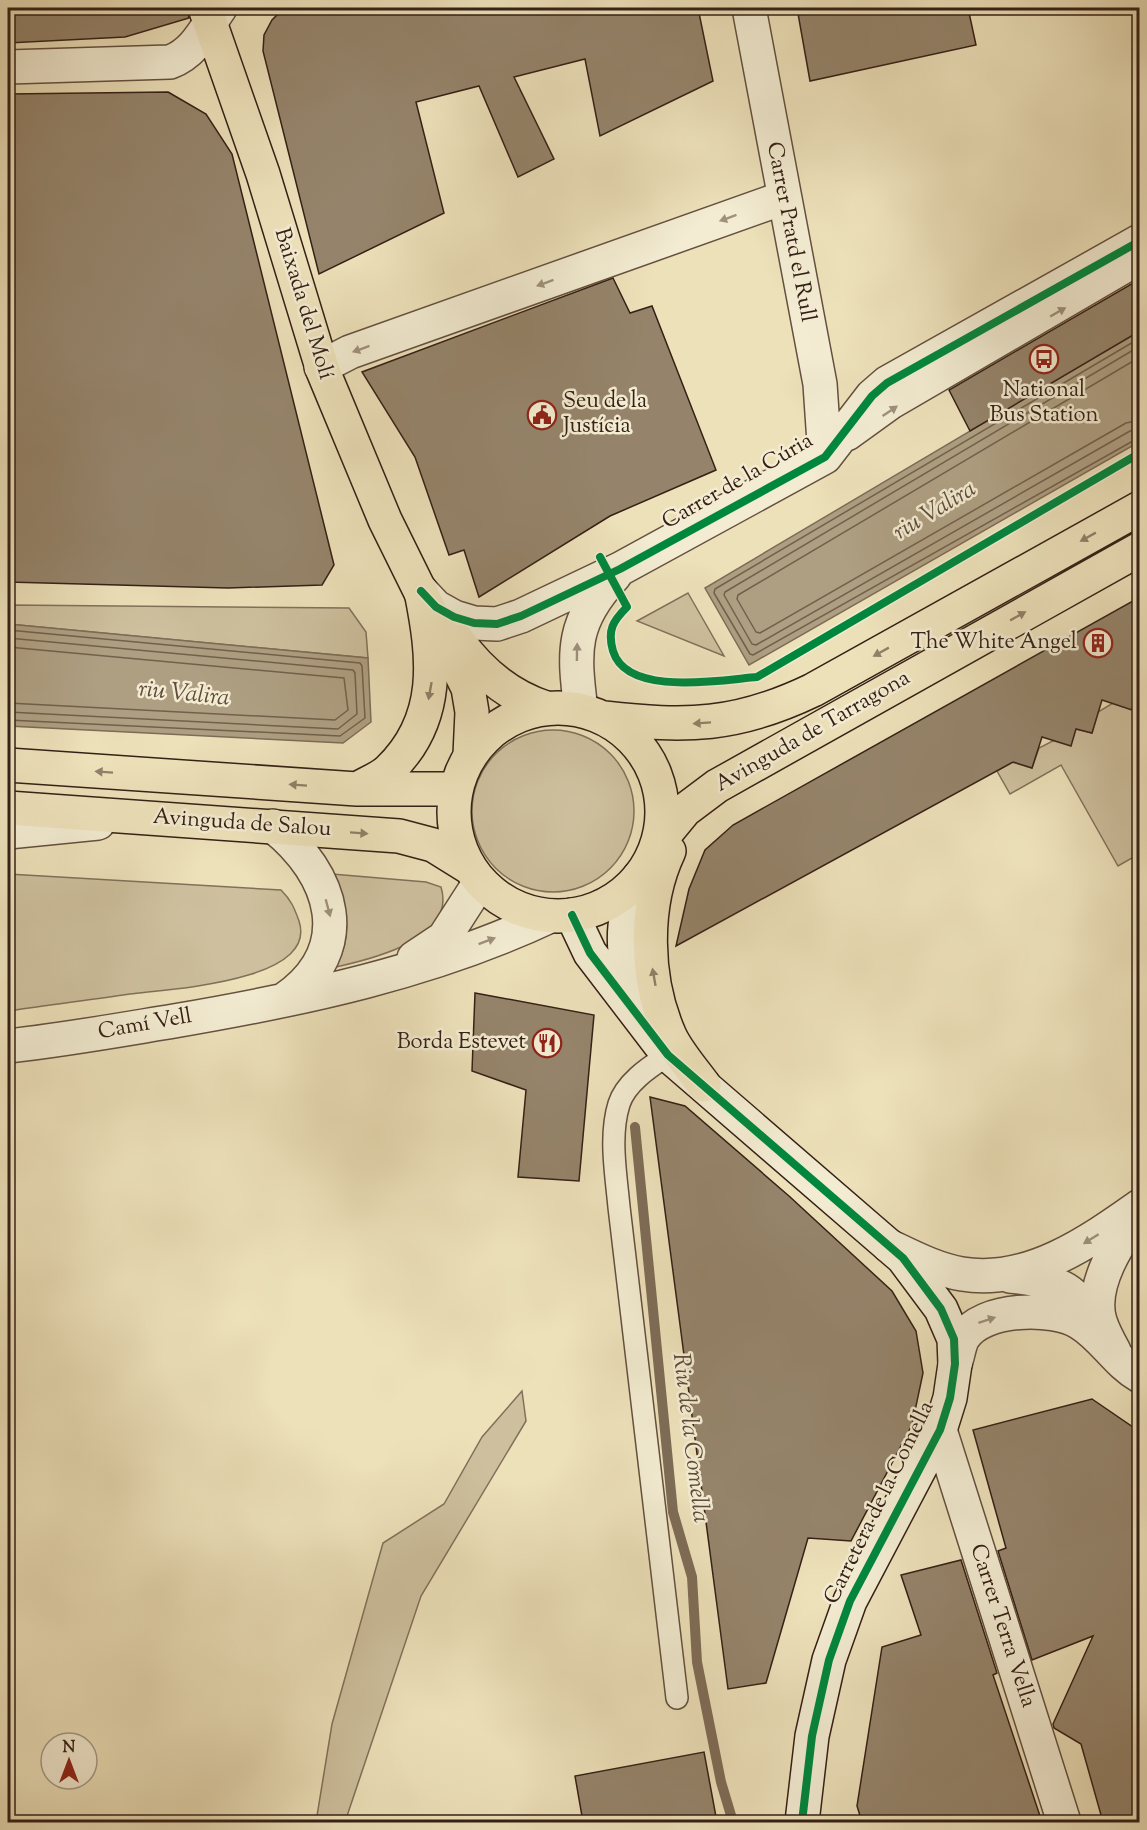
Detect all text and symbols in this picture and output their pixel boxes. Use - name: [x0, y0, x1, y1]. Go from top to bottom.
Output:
- street label: Carrer Pratd el Rull: [757, 139, 823, 325]
- one-way arrow: [719, 213, 737, 223]
- street label: Baixada del Molí: [265, 224, 341, 384]
- one-way arrow: [535, 279, 553, 289]
- one-way arrow: [1050, 307, 1067, 317]
- bus stop icon: National Bus Station: [1028, 343, 1060, 375]
- one-way arrow: [352, 344, 370, 354]
- place label: National Bus Station: [989, 375, 1099, 432]
- place label: Seu de la Justícia: [562, 386, 647, 443]
- public building icon: Seu de la Justícia: [526, 399, 558, 431]
- one-way arrow: [881, 405, 898, 416]
- street label: Carrer de la Cúria: [656, 426, 820, 538]
- water label: riu Valira: [887, 473, 983, 549]
- one-way arrow: [1080, 532, 1097, 542]
- one-way arrow: [1010, 611, 1027, 621]
- place label: The White Angel: [910, 627, 1077, 659]
- building icon: The White Angel: [1082, 627, 1114, 659]
- one-way arrow: [572, 642, 582, 661]
- one-way arrow: [872, 647, 889, 657]
- street label: Avinguda de Tarragona: [710, 663, 916, 801]
- water label: riu Valira: [137, 672, 231, 716]
- one-way arrow: [425, 682, 434, 701]
- one-way arrow: [692, 718, 711, 728]
- one-way arrow: [94, 767, 113, 777]
- one-way arrow: [289, 780, 308, 790]
- street label: Avinguda de Salou: [152, 802, 333, 846]
- one-way arrow: [350, 828, 369, 838]
- one-way arrow: [323, 899, 333, 917]
- one-way arrow: [479, 936, 497, 946]
- one-way arrow: [649, 967, 658, 986]
- street label: Camí Vell: [96, 1001, 194, 1049]
- place label: Borda Estevet: [397, 1027, 526, 1059]
- restaurant icon: Borda Estevet: [531, 1027, 563, 1059]
- one-way arrow: [1083, 1233, 1099, 1244]
- one-way arrow: [978, 1315, 996, 1324]
- water label: Riu de la Comella: [663, 1351, 717, 1525]
- street label: Carretera de la Comella: [817, 1396, 943, 1610]
- street label: Carrer Terra Vella: [960, 1540, 1044, 1712]
- north arrow: [39, 1731, 99, 1791]
- text: N: [63, 1737, 76, 1760]

